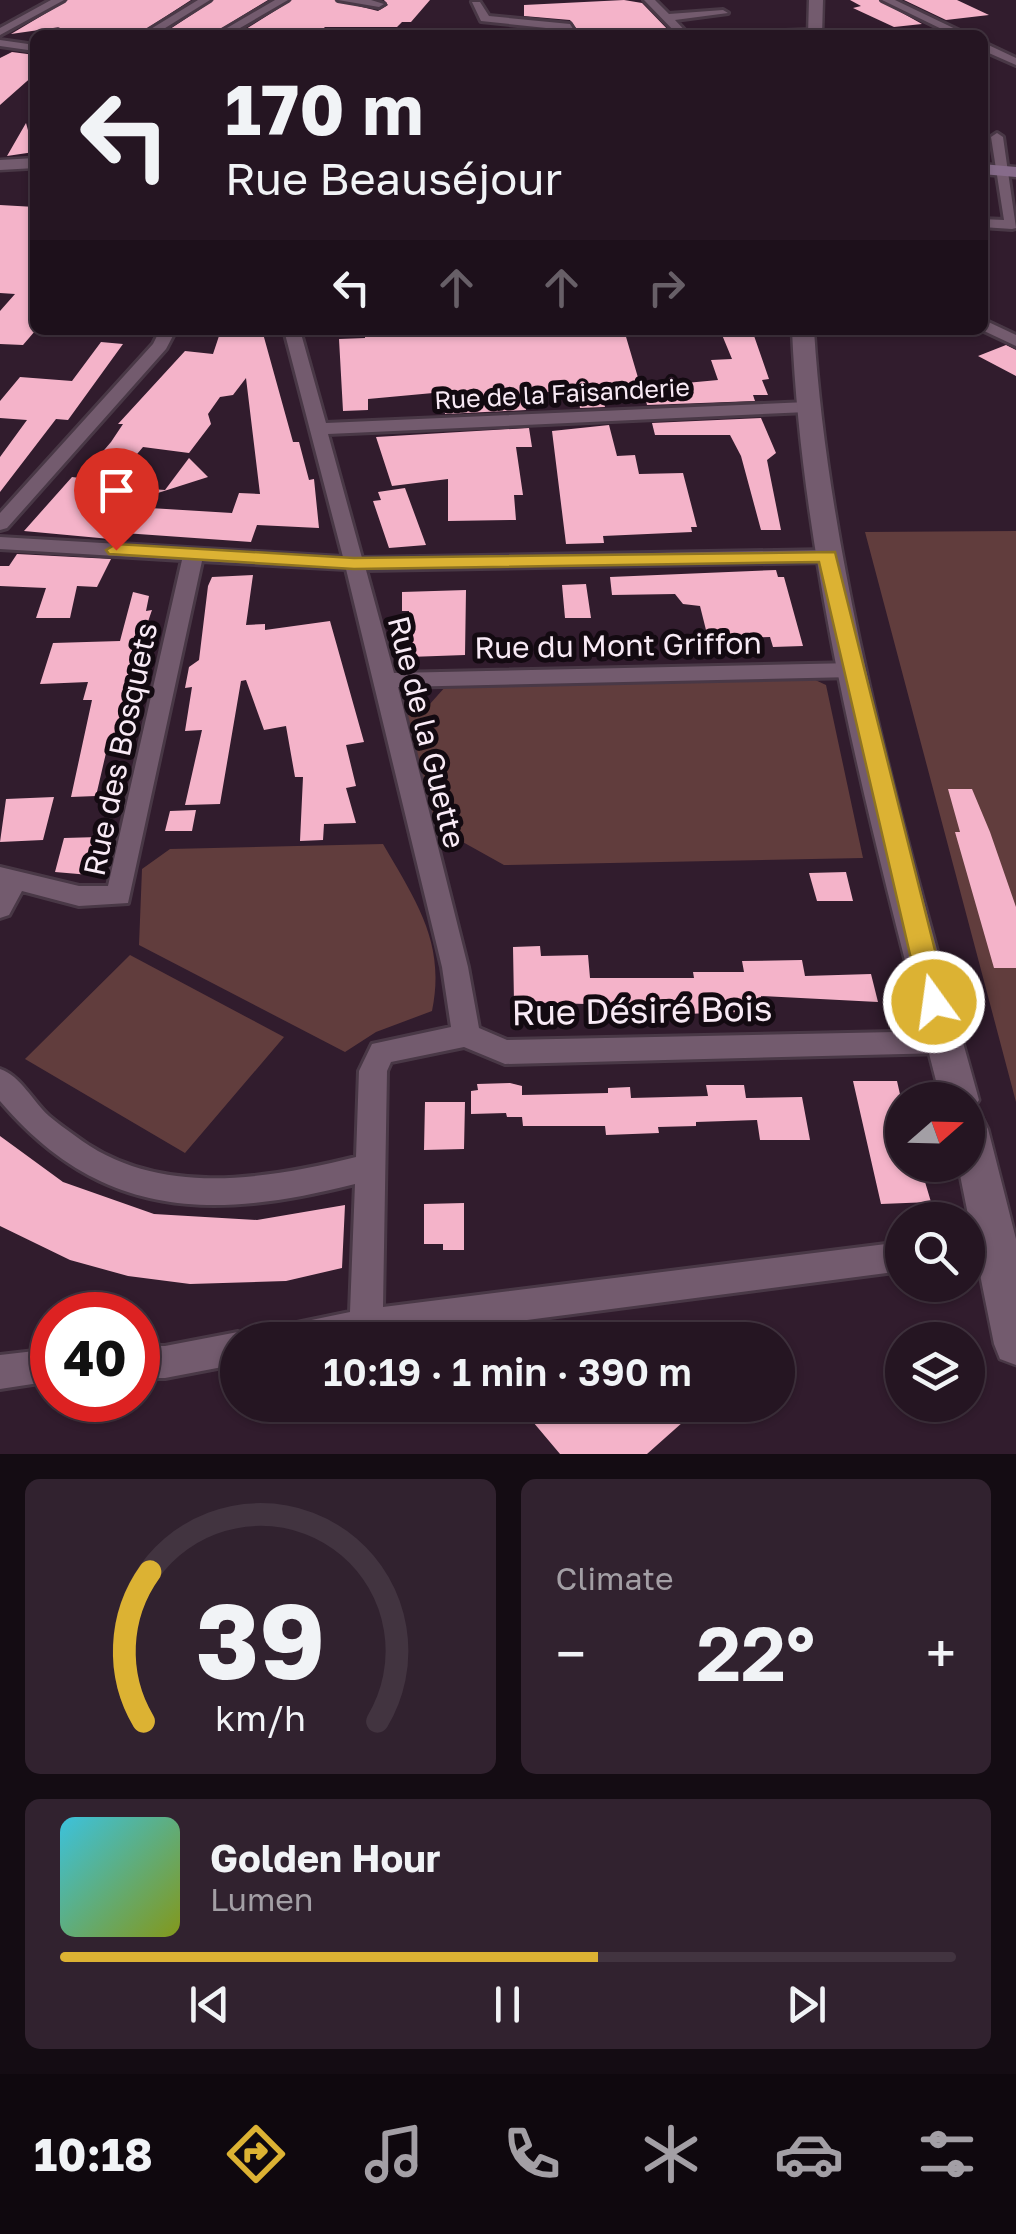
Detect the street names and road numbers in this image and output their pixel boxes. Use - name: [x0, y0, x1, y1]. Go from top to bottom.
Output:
- street label: Rue de la Faisanderie: [434, 371, 690, 415]
- street label: Rue de la Guette: [381, 612, 473, 852]
- street label: Rue des Bosquets: [76, 619, 164, 879]
- street label: Rue du Mont Griffon: [474, 624, 762, 666]
- street label: Rue Désiré Bois: [511, 987, 773, 1033]

